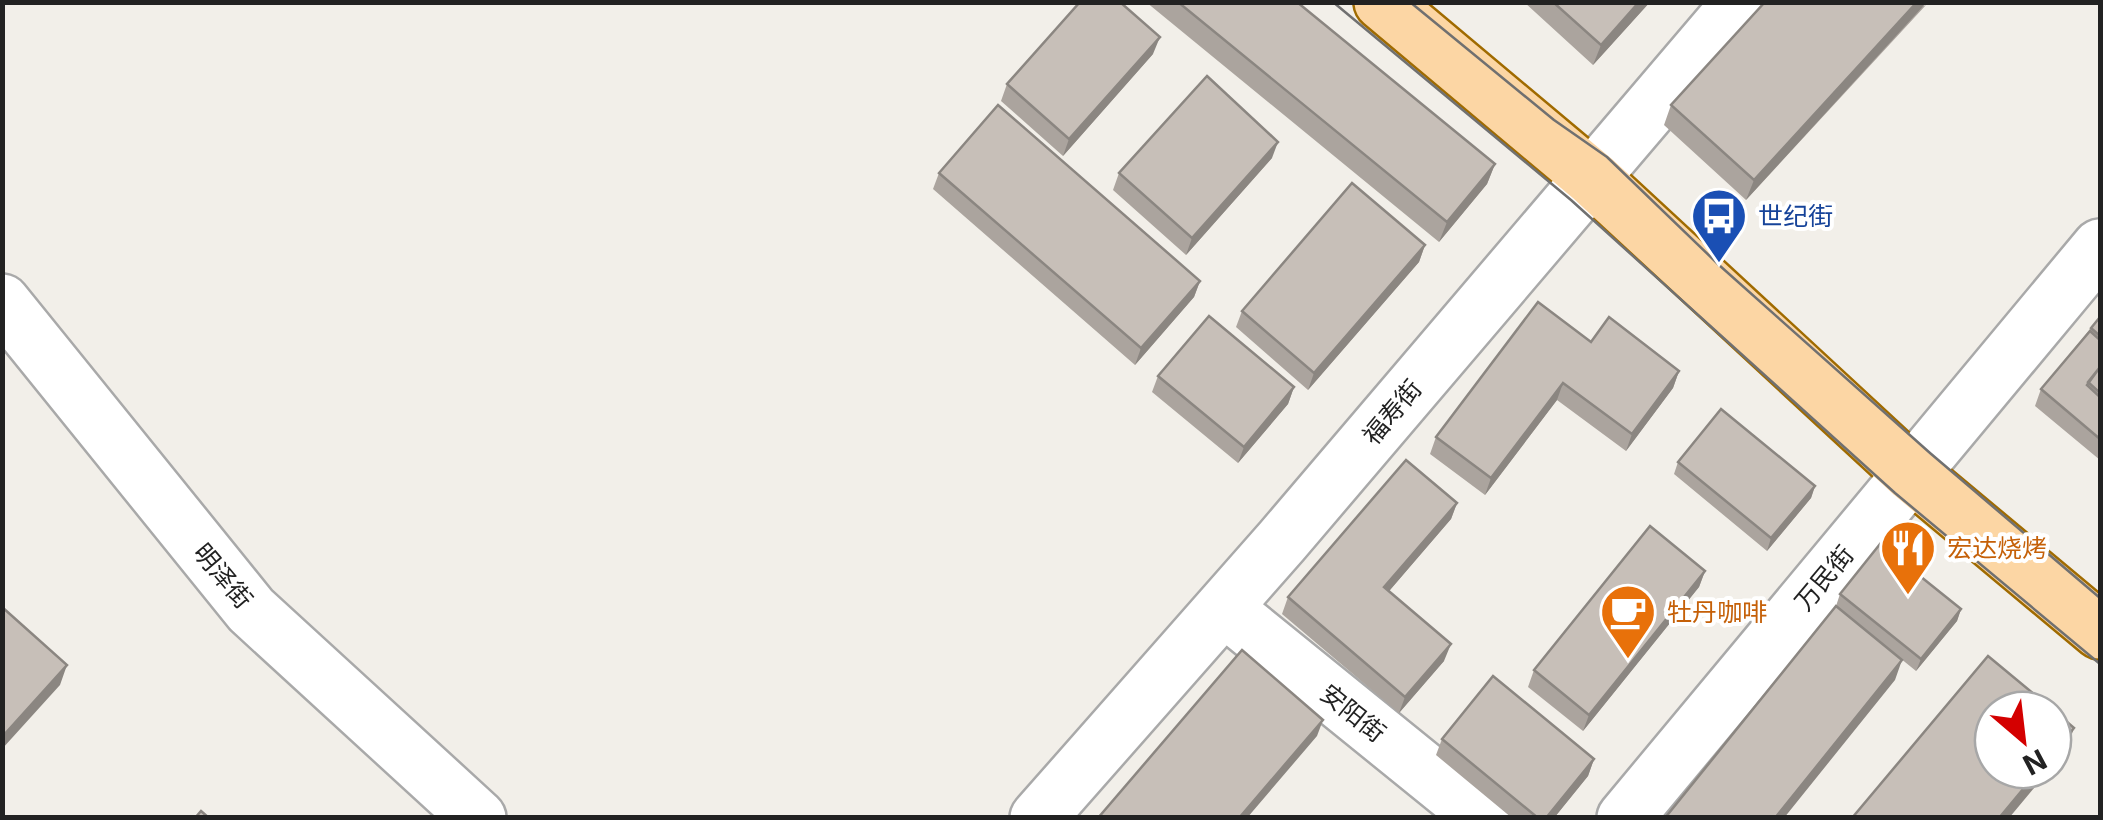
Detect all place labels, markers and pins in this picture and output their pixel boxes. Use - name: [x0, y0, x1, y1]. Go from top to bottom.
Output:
- bus stop icon: 世纪街: [1689, 186, 1749, 265]
- place label: 世纪街: [1758, 201, 1833, 231]
- restaurant icon: 宏达烧烤: [1878, 518, 1938, 597]
- place label: 宏达烧烤: [1947, 533, 2047, 563]
- cafe icon: 牡丹咖啡: [1598, 582, 1658, 661]
- place label: 牡丹咖啡: [1667, 597, 1767, 627]

